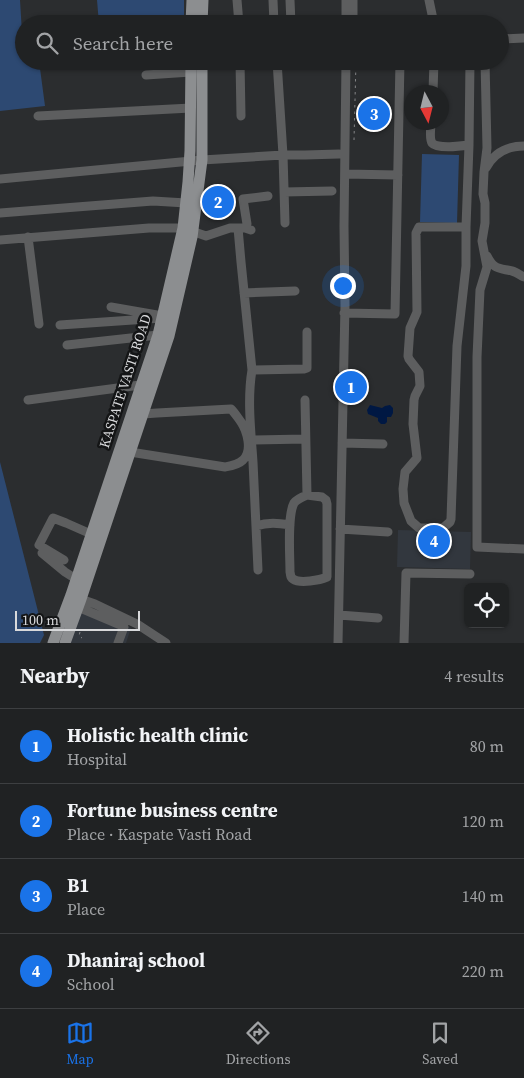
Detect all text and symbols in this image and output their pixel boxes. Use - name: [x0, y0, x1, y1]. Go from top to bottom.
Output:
- search box: [15, 15, 509, 70]
- icon: search: [33, 29, 61, 57]
- text: Search here: [73, 30, 173, 56]
- north arrow: [404, 85, 449, 130]
- pin: 3: [358, 95, 390, 133]
- pin: 2: [202, 183, 234, 221]
- your location: [330, 273, 356, 299]
- street label: KASPATE VASTI ROAD: [94, 311, 156, 450]
- pin: 1: [335, 368, 367, 406]
- pin: 4: [418, 522, 450, 560]
- map controls: [464, 583, 509, 628]
- button: locate: [464, 583, 509, 628]
- scale bar: [15, 608, 140, 631]
- text: 100 m: [22, 610, 59, 630]
- text: Nearby: [20, 661, 90, 690]
- text: 4 results: [444, 665, 504, 687]
- text: Holistic health clinic: [67, 722, 248, 748]
- text: 1: [32, 735, 40, 757]
- text: 80 m: [470, 735, 504, 757]
- text: Hospital: [67, 748, 127, 770]
- text: Fortune business centre: [67, 797, 278, 823]
- text: 2: [32, 810, 40, 832]
- text: 120 m: [462, 810, 504, 832]
- text: Place · Kaspate Vasti Road: [67, 823, 251, 845]
- text: B1: [67, 872, 90, 898]
- text: 3: [32, 885, 40, 907]
- text: 140 m: [462, 885, 504, 907]
- text: Place: [67, 898, 105, 920]
- text: Dhaniraj school: [67, 947, 205, 973]
- text: 4: [32, 960, 40, 982]
- text: 220 m: [462, 960, 504, 982]
- text: School: [67, 973, 115, 995]
- tab: Map: [66, 1019, 94, 1069]
- tab: Directions: [226, 1019, 290, 1069]
- tab: Saved: [422, 1019, 458, 1069]

